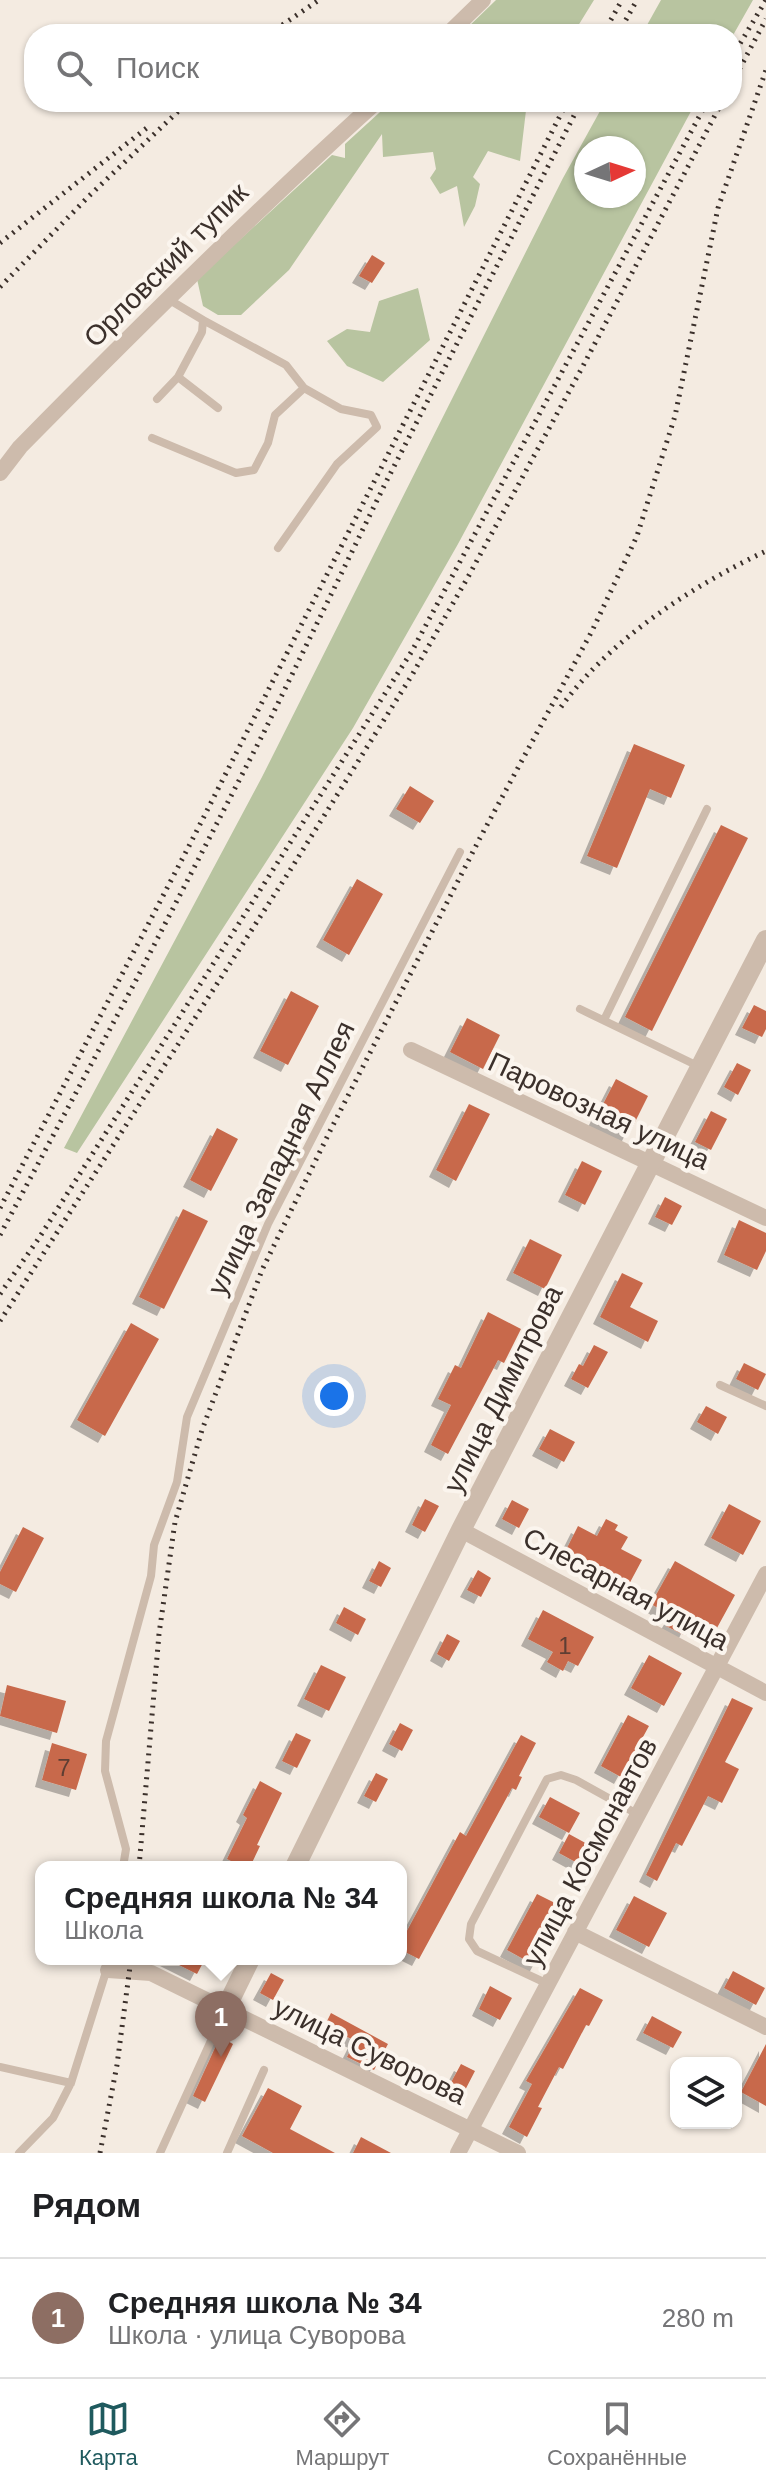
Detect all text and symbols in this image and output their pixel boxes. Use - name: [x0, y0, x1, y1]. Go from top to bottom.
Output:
- search box: [24, 24, 742, 112]
- icon: search: [52, 46, 96, 90]
- text: Поиск: [116, 51, 199, 84]
- north arrow: [574, 136, 646, 208]
- street label: Орловский тупик: [78, 176, 255, 353]
- street label: улица Западная Аллея: [201, 1016, 361, 1300]
- street label: Паровозная улица: [483, 1046, 715, 1176]
- street label: улица Димитрова: [437, 1280, 569, 1498]
- your location: [314, 1376, 354, 1416]
- street label: Слесарная улица: [518, 1522, 734, 1656]
- house number: 1: [558, 1632, 572, 1659]
- street label: улица Космонавтов: [517, 1733, 663, 1971]
- house number: 7: [57, 1754, 71, 1781]
- popup: [35, 1861, 407, 1965]
- text: Средняя школа № 34: [64, 1881, 378, 1914]
- text: Школа: [64, 1915, 143, 1945]
- pin: 1: [195, 1991, 247, 2057]
- street label: улица Суворова: [269, 1991, 472, 2111]
- map controls: [670, 2057, 742, 2129]
- button: layers: [670, 2057, 742, 2129]
- text: Рядом: [32, 2186, 141, 2224]
- text: Средняя школа № 34: [108, 2286, 422, 2319]
- text: 1: [51, 2303, 65, 2333]
- text: 280 m: [662, 2303, 734, 2333]
- text: Школа · улица Суворова: [108, 2320, 405, 2350]
- tab: Карта: [79, 2397, 138, 2471]
- tab: Маршрут: [296, 2397, 389, 2471]
- tab: Сохранённые: [547, 2397, 687, 2471]

